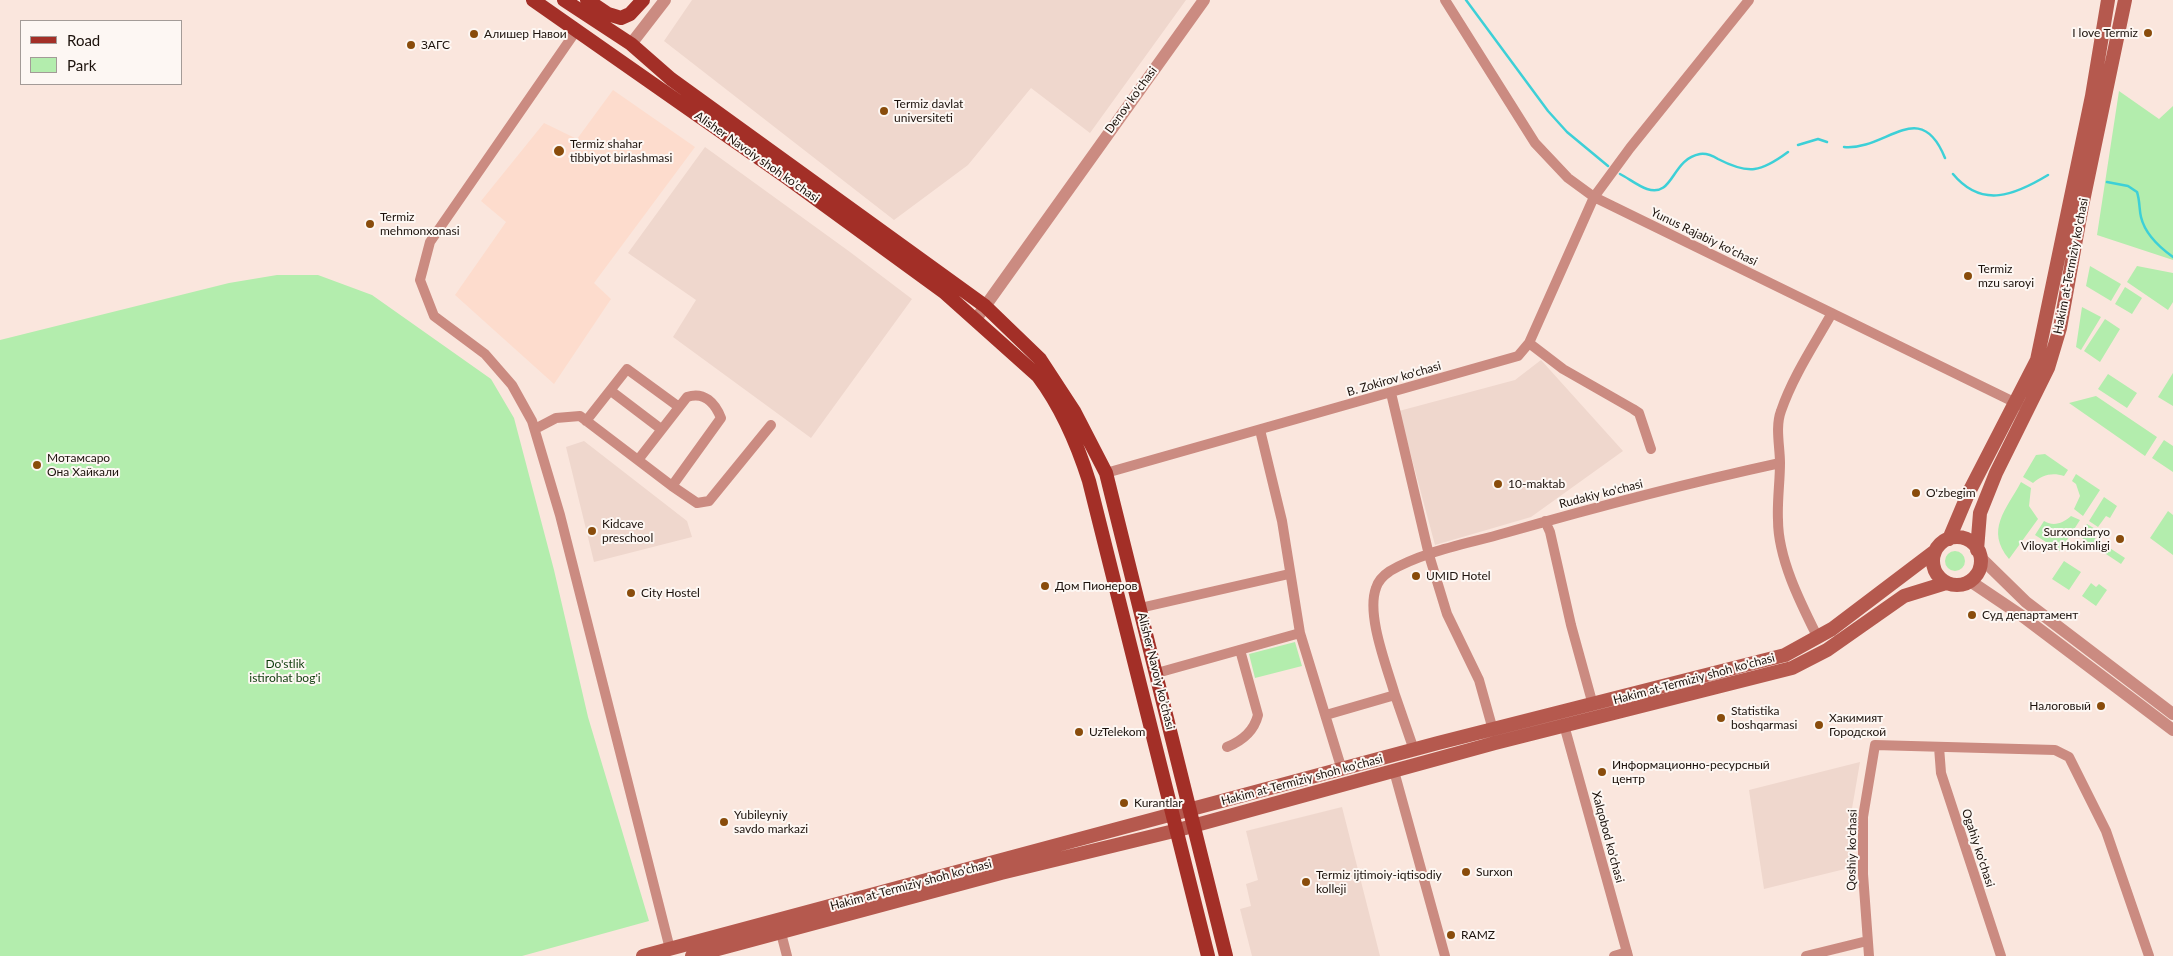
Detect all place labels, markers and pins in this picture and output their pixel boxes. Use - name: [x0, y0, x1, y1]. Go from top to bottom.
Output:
- place label: I love Termiz: [2072, 26, 2138, 40]
- place label: Алишер Навои: [484, 27, 567, 41]
- marker: I love Termiz: [2142, 27, 2154, 39]
- marker: Алишер Навои: [468, 28, 480, 40]
- place label: ЗАГС: [421, 38, 450, 52]
- marker: ЗАГС: [405, 39, 417, 51]
- place label: Termiz davlat universiteti: [894, 97, 963, 125]
- marker: Termiz davlat universiteti: [878, 105, 890, 117]
- place label: Termiz shahar tibbiyot birlashmasi: [570, 137, 672, 165]
- marker: Termiz shahar tibbiyot birlashmasi: [552, 144, 566, 158]
- place label: Termiz mehmonxonasi: [380, 210, 460, 238]
- marker: Termiz mehmonxonasi: [364, 218, 376, 230]
- place label: Termiz mzu saroyi: [1978, 262, 2034, 290]
- marker: Termiz mzu saroyi: [1962, 270, 1974, 282]
- place label: Мотамсаро Она Хайкали: [47, 451, 119, 479]
- marker: Мотамсаро Она Хайкали: [31, 459, 43, 471]
- place label: 10-maktab: [1508, 477, 1565, 491]
- marker: 10-maktab: [1492, 478, 1504, 490]
- place label: O'zbegim: [1926, 486, 1976, 500]
- marker: O'zbegim: [1910, 487, 1922, 499]
- place label: Kidcave preschool: [602, 517, 653, 545]
- marker: Kidcave preschool: [586, 525, 598, 537]
- place label: Surxondaryo Viloyat Hokimligi: [2021, 525, 2110, 553]
- marker: Surxondaryo Viloyat Hokimligi: [2114, 533, 2126, 545]
- place label: UMID Hotel: [1426, 569, 1491, 583]
- marker: UMID Hotel: [1410, 570, 1422, 582]
- place label: Дом Пионеров: [1055, 579, 1137, 593]
- marker: Дом Пионеров: [1039, 580, 1051, 592]
- place label: City Hostel: [641, 586, 700, 600]
- marker: City Hostel: [625, 587, 637, 599]
- place label: Суд департамент: [1982, 608, 2078, 622]
- marker: Суд департамент: [1966, 609, 1978, 621]
- place label: Налоговый: [2029, 699, 2091, 713]
- marker: Налоговый: [2095, 700, 2107, 712]
- place label: Statistika boshqarmasi: [1731, 704, 1797, 732]
- place label: Хакимият Городской: [1829, 711, 1886, 739]
- marker: Statistika boshqarmasi: [1715, 712, 1727, 724]
- marker: Хакимият Городской: [1813, 719, 1825, 731]
- place label: UzTelekom: [1089, 725, 1145, 739]
- marker: UzTelekom: [1073, 726, 1085, 738]
- place label: Информационно-ресурсный центр: [1612, 758, 1770, 786]
- marker: Информационно-ресурсный центр: [1596, 766, 1608, 778]
- place label: Kurantlar: [1134, 796, 1183, 810]
- marker: Kurantlar: [1118, 797, 1130, 809]
- place label: Yubileyniy savdo markazi: [734, 808, 808, 836]
- marker: Yubileyniy savdo markazi: [718, 816, 730, 828]
- place label: Surxon: [1476, 865, 1513, 879]
- marker: Surxon: [1460, 866, 1472, 878]
- place label: Termiz ijtimoiy-iqtisodiy kolleji: [1316, 868, 1442, 896]
- marker: Termiz ijtimoiy-iqtisodiy kolleji: [1300, 876, 1312, 888]
- place label: RAMZ: [1461, 928, 1495, 942]
- marker: RAMZ: [1445, 929, 1457, 941]

